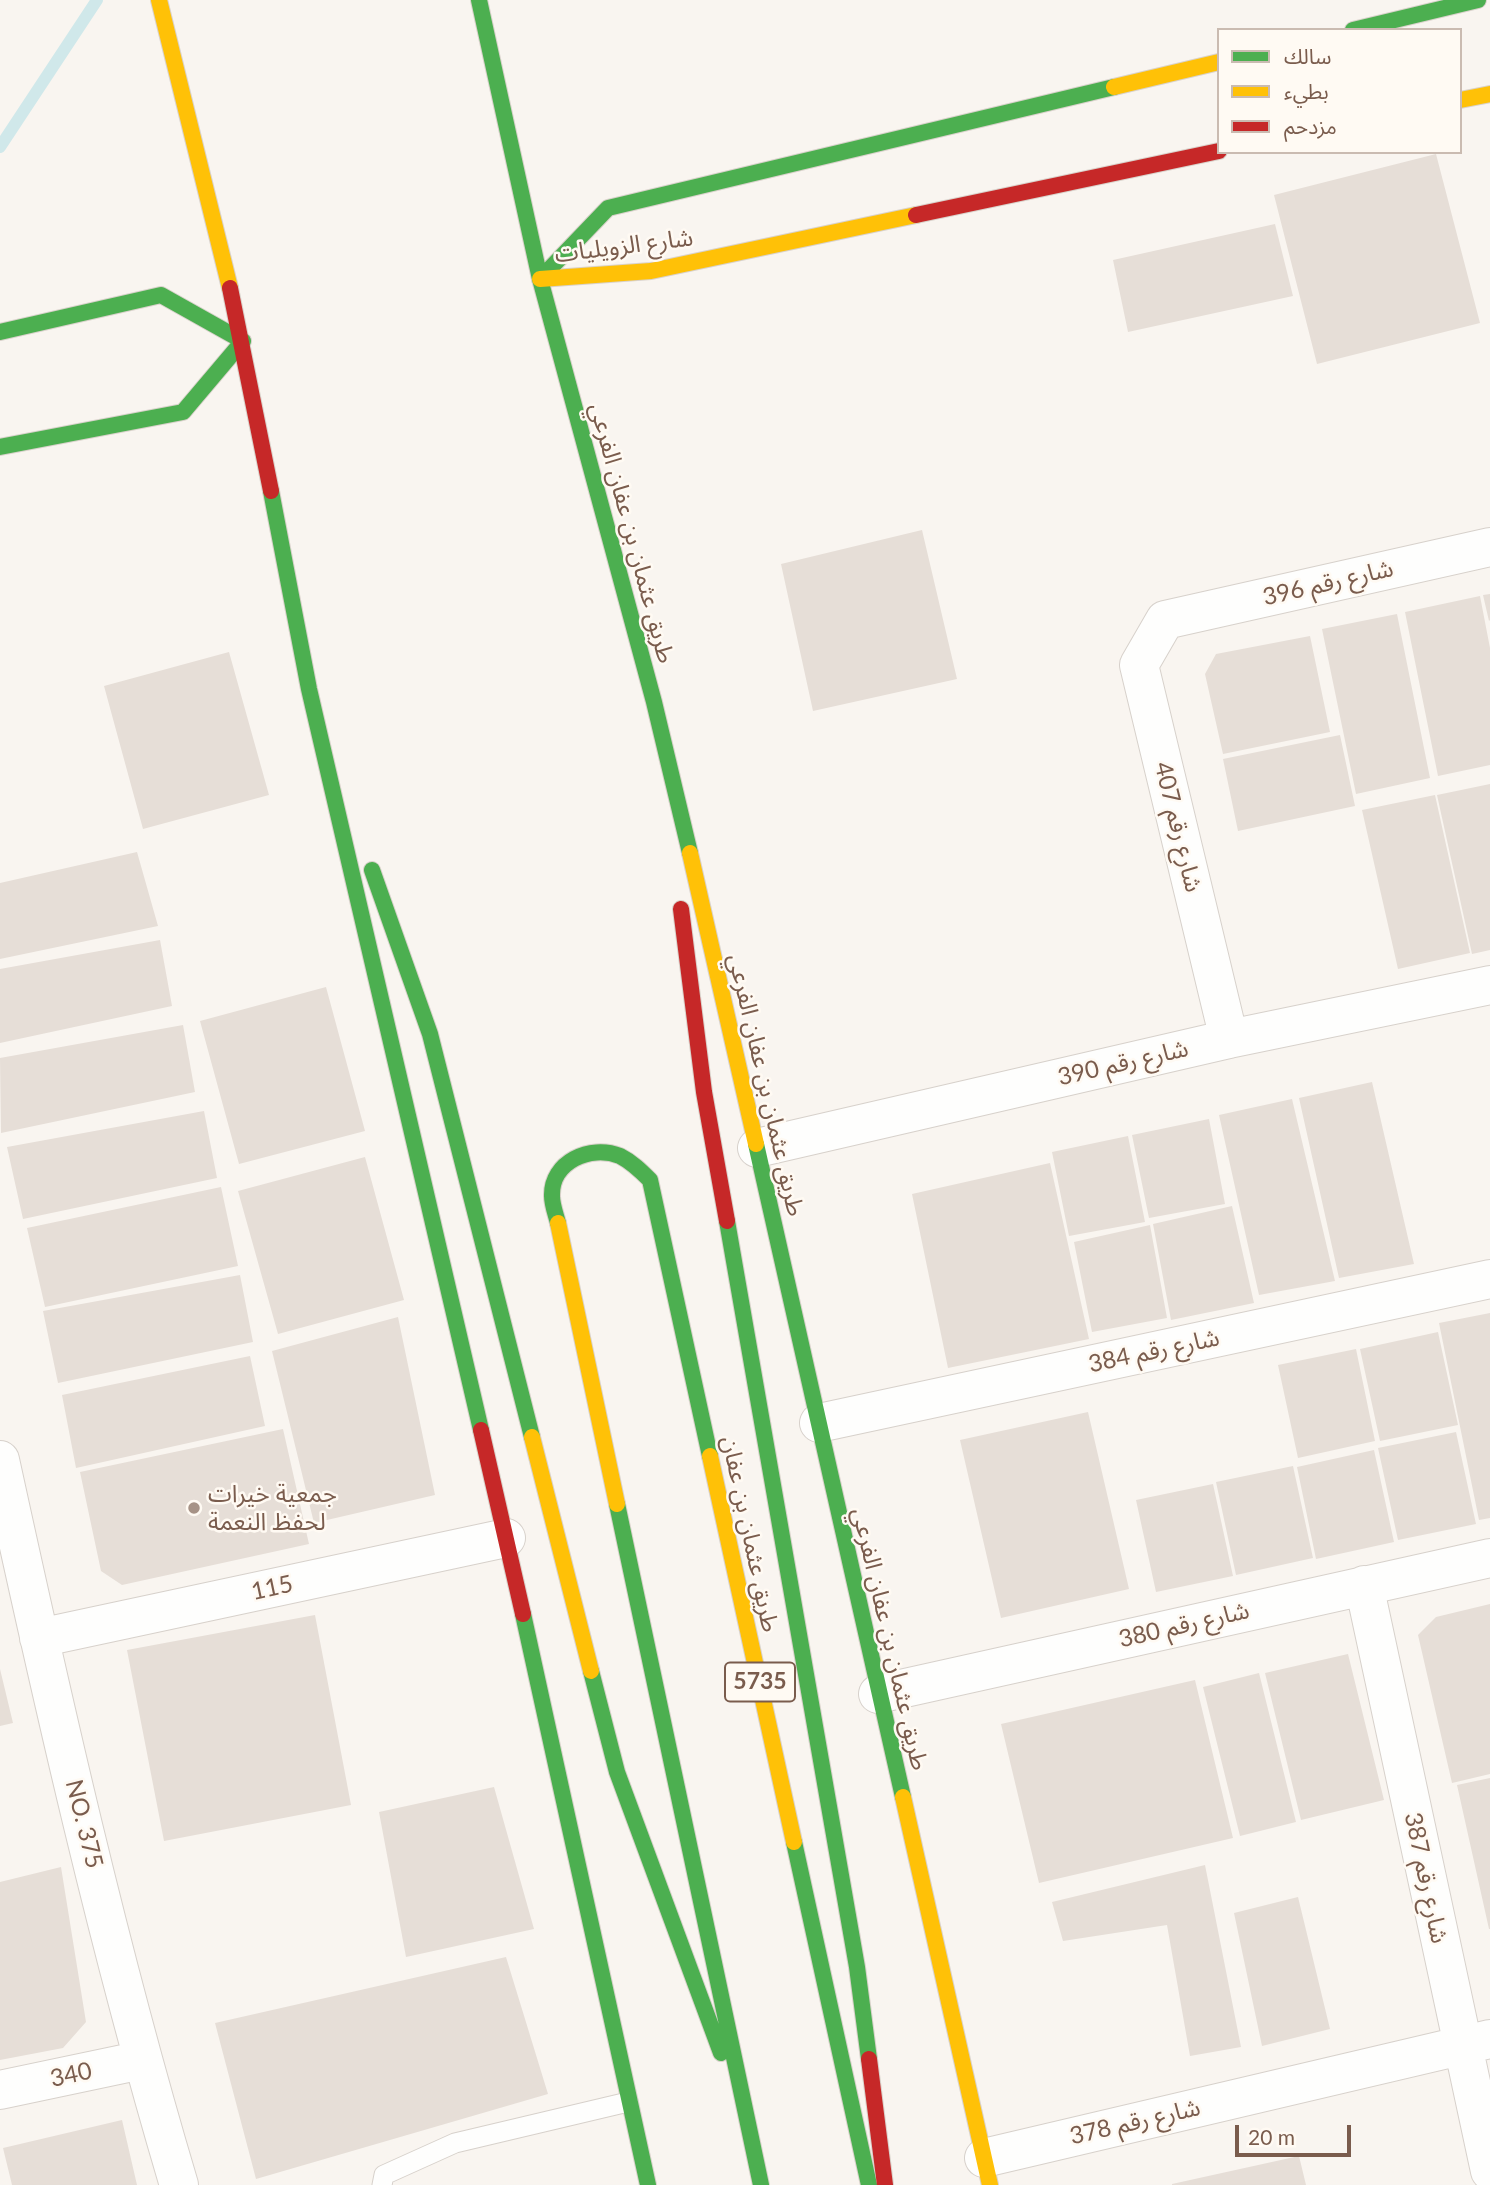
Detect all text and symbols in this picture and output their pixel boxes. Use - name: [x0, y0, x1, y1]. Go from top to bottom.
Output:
- legend: [1217, 28, 1462, 154]
- text: سالك: [1284, 43, 1331, 68]
- text: بطيء: [1284, 78, 1329, 103]
- text: مزدحم: [1284, 113, 1337, 138]
- street label: شارع الزويليات: [553, 223, 695, 269]
- street label: طريق عثمان بن عفان الفرعي: [583, 400, 681, 666]
- street label: شارع رقم 396: [1260, 554, 1396, 612]
- street label: شارع رقم 407: [1148, 759, 1208, 895]
- street label: طريق عثمان بن عفان الفرعي: [722, 951, 810, 1219]
- street label: شارع رقم 390: [1055, 1034, 1191, 1092]
- street label: شارع رقم 384: [1086, 1323, 1222, 1379]
- street label: طريق عثمان بن عفان: [715, 1433, 785, 1635]
- place label: جمعية خيرات لحفظ النعمة: [208, 1480, 337, 1536]
- marker: جمعية خيرات لحفظ النعمة: [186, 1500, 202, 1516]
- street label: طريق عثمان بن عفان الفرعي: [846, 1505, 934, 1773]
- street label: 115: [249, 1570, 295, 1606]
- street label: شارع رقم 380: [1116, 1596, 1252, 1654]
- road number: 5735: [725, 1662, 795, 1702]
- street label: NO. 375: [59, 1777, 109, 1871]
- street label: شارع رقم 387: [1398, 1810, 1454, 1946]
- street label: 340: [48, 2057, 94, 2093]
- street label: شارع رقم 378: [1067, 2093, 1203, 2151]
- scale bar: [1238, 2112, 1354, 2156]
- text: 20 m: [1248, 2124, 1295, 2149]

